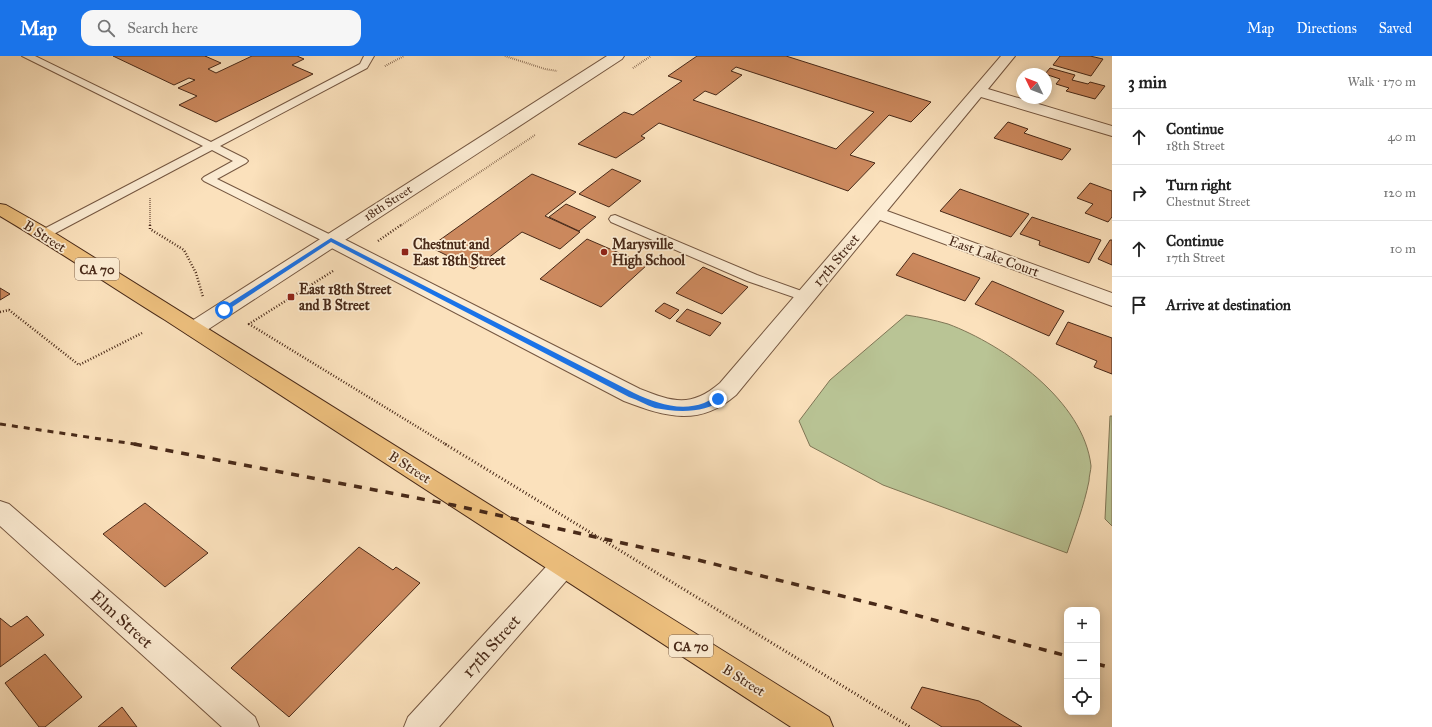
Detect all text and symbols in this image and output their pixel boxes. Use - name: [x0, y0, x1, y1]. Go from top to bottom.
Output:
- search box: [81, 10, 361, 46]
- text: Map: [20, 17, 57, 40]
- icon: search: [95, 17, 117, 39]
- text: Search here: [127, 19, 198, 37]
- text: Map: [1247, 20, 1274, 37]
- text: Directions: [1296, 20, 1357, 37]
- text: Saved: [1379, 20, 1412, 37]
- north arrow: [1016, 68, 1052, 104]
- text: 3 min: [1128, 72, 1167, 93]
- text: Walk · 170 m: [1347, 74, 1416, 90]
- text: Continue: [1166, 120, 1224, 138]
- icon: ahead: [1128, 126, 1150, 148]
- text: 40 m: [1387, 129, 1416, 145]
- text: 18th Street: [1166, 138, 1225, 154]
- text: Turn right: [1166, 176, 1231, 194]
- street label: 18th Street: [361, 182, 415, 224]
- icon: right: [1128, 182, 1150, 204]
- text: 120 m: [1383, 185, 1416, 201]
- text: Chestnut Street: [1166, 194, 1250, 210]
- street label: B Street: [20, 217, 69, 256]
- street label: 17th Street: [809, 230, 863, 290]
- street label: East Lake Court: [946, 232, 1041, 281]
- text: Continue: [1166, 232, 1224, 250]
- place label: Chestnut and East 18th Street: [413, 236, 506, 269]
- place label: Marysville High School: [612, 236, 686, 270]
- icon: ahead: [1128, 238, 1150, 260]
- text: 10 m: [1390, 241, 1416, 257]
- marker: Chestnut and East 18th Street: [400, 247, 410, 257]
- marker: Marysville High School: [599, 247, 609, 257]
- text: 17th Street: [1166, 250, 1225, 266]
- road number: CA 70: [75, 258, 119, 280]
- place label: East 18th Street and B Street: [299, 281, 392, 314]
- marker: East 18th Street and B Street: [286, 292, 296, 302]
- icon: arrive: [1128, 294, 1150, 316]
- text: Arrive at destination: [1166, 296, 1291, 314]
- route start: [215, 301, 233, 319]
- route end: [709, 390, 727, 408]
- street label: B Street: [385, 447, 434, 487]
- street label: Elm Street: [86, 586, 157, 653]
- map controls: [1064, 607, 1100, 715]
- button: +: [1064, 607, 1100, 643]
- street label: 17th Street: [458, 611, 525, 682]
- road number: CA 70: [669, 635, 713, 657]
- button: −: [1064, 643, 1100, 679]
- street label: B Street: [719, 661, 768, 700]
- button: locate: [1064, 679, 1100, 715]

